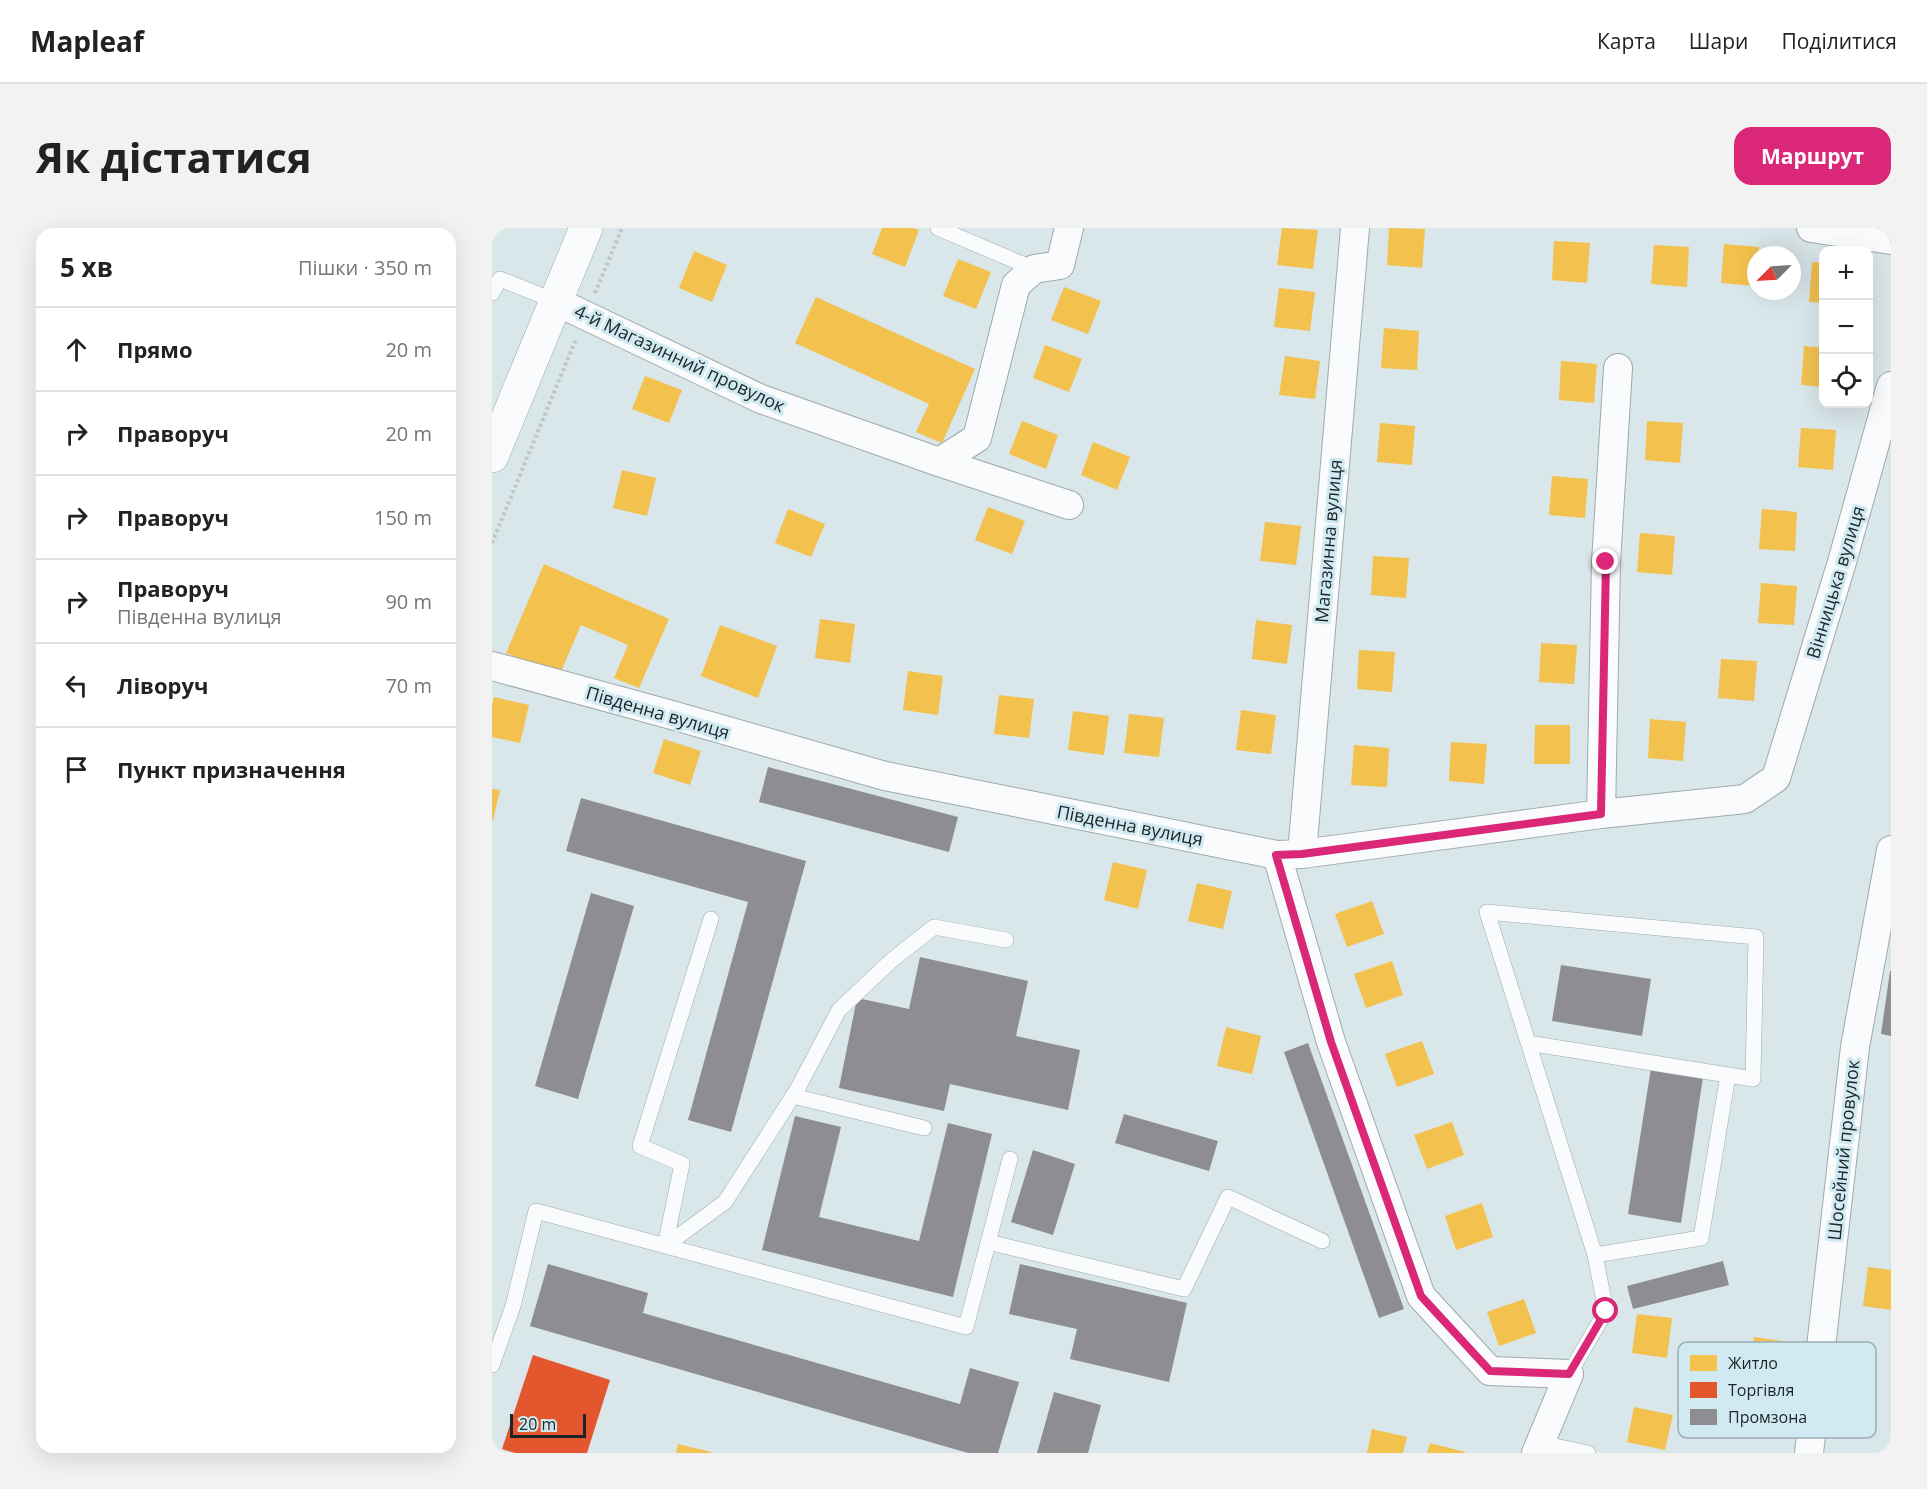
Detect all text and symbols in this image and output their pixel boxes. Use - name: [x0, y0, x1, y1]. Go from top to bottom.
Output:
- text: Mapleaf: [30, 22, 144, 60]
- text: Карта: [1597, 27, 1656, 55]
- text: Шари: [1689, 27, 1748, 55]
- text: Поділитися: [1781, 27, 1897, 55]
- button: Маршрут: [1734, 127, 1891, 185]
- text: Як дістатися: [36, 128, 312, 185]
- north arrow: [1747, 246, 1801, 300]
- map controls: [1819, 246, 1873, 408]
- button: +: [1819, 246, 1873, 300]
- text: 5 хв: [60, 249, 113, 285]
- text: Пішки · 350 m: [298, 254, 432, 281]
- street label: 4-й Магазинний провулок: [571, 299, 790, 418]
- button: −: [1819, 300, 1873, 354]
- icon: ahead: [60, 333, 93, 366]
- text: Прямо: [117, 334, 193, 364]
- text: 20 m: [385, 336, 432, 363]
- button: locate: [1819, 354, 1873, 408]
- icon: right: [60, 417, 93, 450]
- text: Праворуч: [117, 418, 229, 448]
- text: 20 m: [385, 420, 432, 447]
- street label: Магазинна вулиця: [1309, 458, 1347, 624]
- icon: right: [60, 501, 93, 534]
- text: Праворуч: [117, 502, 229, 532]
- street label: Вінницька вулиця: [1800, 503, 1870, 661]
- text: 150 m: [374, 504, 432, 531]
- route end: [1592, 548, 1618, 574]
- text: Праворуч: [117, 573, 229, 603]
- icon: right: [60, 585, 93, 618]
- text: 90 m: [385, 588, 432, 615]
- text: Південна вулиця: [117, 603, 282, 630]
- icon: left: [60, 669, 93, 702]
- text: Ліворуч: [117, 670, 208, 700]
- text: 70 m: [385, 672, 432, 699]
- street label: Південна вулиця: [583, 680, 733, 744]
- icon: arrive: [60, 753, 93, 786]
- text: Пункт призначення: [117, 754, 346, 784]
- street label: Південна вулиця: [1055, 799, 1205, 851]
- street label: Шосейний провулок: [1822, 1058, 1864, 1241]
- route start: [1592, 1297, 1618, 1323]
- legend: [1678, 1342, 1876, 1438]
- text: Житло: [1728, 1352, 1778, 1374]
- text: Торгівля: [1728, 1379, 1794, 1401]
- text: Промзона: [1728, 1406, 1807, 1428]
- scale bar: [510, 1411, 586, 1438]
- text: 20 m: [519, 1413, 556, 1435]

